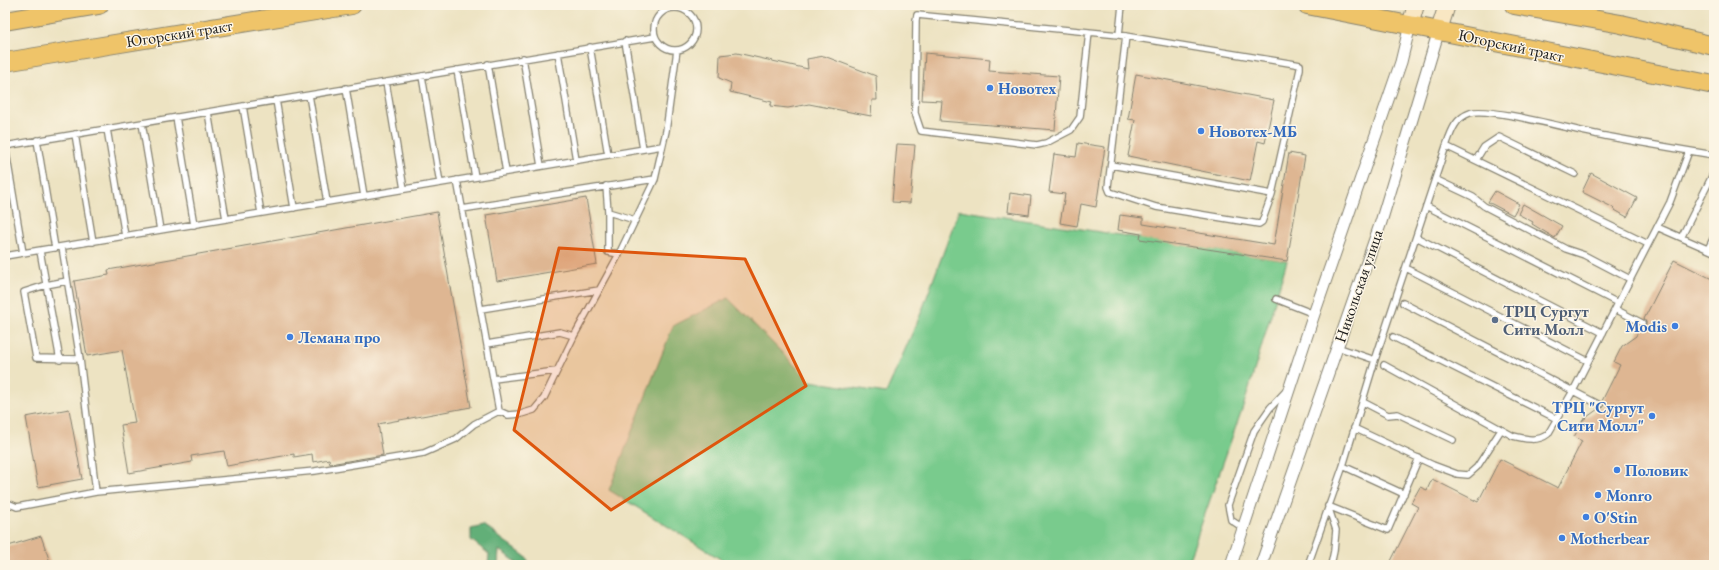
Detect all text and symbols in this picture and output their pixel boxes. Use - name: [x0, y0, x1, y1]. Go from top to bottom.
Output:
- street label: Югорский тракт: [124, 15, 234, 52]
- street label: Югорский тракт: [1456, 24, 1566, 67]
- place label: Новотех: [998, 78, 1056, 99]
- marker: Новотех: [985, 83, 995, 93]
- place label: Новотех-МБ: [1209, 121, 1297, 142]
- marker: Новотех-МБ: [1196, 126, 1206, 136]
- street label: Никольская улица: [1329, 226, 1388, 345]
- place label: ТРЦ Сургут Сити Молл: [1503, 301, 1590, 340]
- marker: ТРЦ Сургут Сити Молл: [1490, 315, 1500, 325]
- place label: Modis: [1625, 316, 1667, 337]
- marker: Modis: [1670, 321, 1680, 331]
- place label: Лемана про: [298, 327, 380, 348]
- marker: Лемана про: [285, 332, 295, 342]
- place label: ТРЦ "Сургут Сити Молл": [1552, 397, 1645, 436]
- marker: ТРЦ "Сургут Сити Молл": [1647, 411, 1657, 421]
- place label: Половик: [1625, 460, 1688, 481]
- marker: Половик: [1612, 465, 1622, 475]
- place label: Monro: [1606, 485, 1652, 506]
- marker: Monro: [1593, 490, 1603, 500]
- place label: O'Stin: [1594, 507, 1638, 528]
- marker: O'Stin: [1581, 512, 1591, 522]
- place label: Motherbear: [1570, 528, 1650, 549]
- marker: Motherbear: [1557, 533, 1567, 543]

